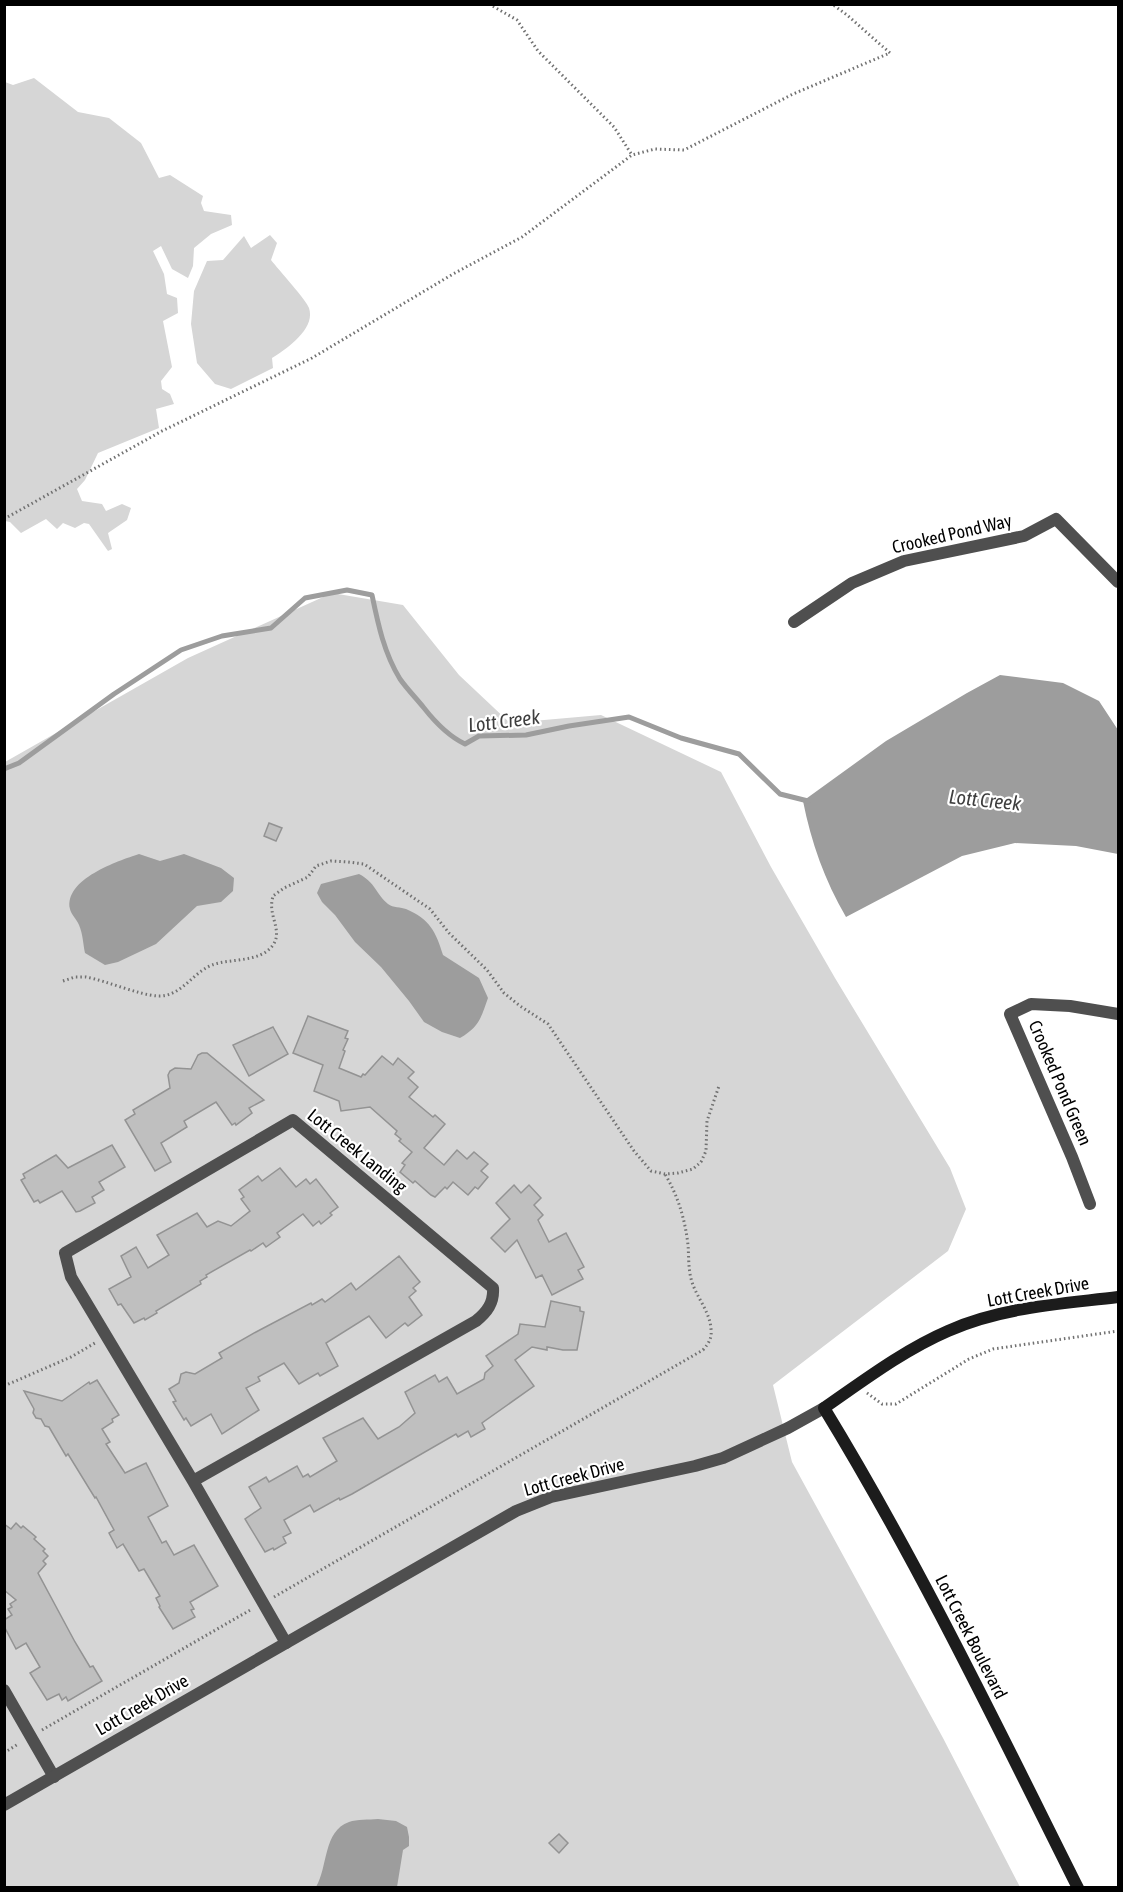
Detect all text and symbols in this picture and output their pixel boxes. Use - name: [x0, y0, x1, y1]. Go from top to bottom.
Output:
- street label: Crooked Pond Way: [890, 510, 1014, 557]
- water label: Lott Creek: [467, 705, 541, 736]
- water label: Lott Creek: [948, 784, 1022, 815]
- street label: Crooked Pond Green: [1025, 1017, 1096, 1148]
- street label: Lott Creek Landing: [303, 1104, 411, 1197]
- street label: Lott Creek Drive: [985, 1272, 1091, 1311]
- street label: Lott Creek Drive: [521, 1453, 626, 1500]
- street label: Lott Creek Boulevard: [931, 1571, 1012, 1702]
- street label: Lott Creek Drive: [92, 1670, 192, 1739]

